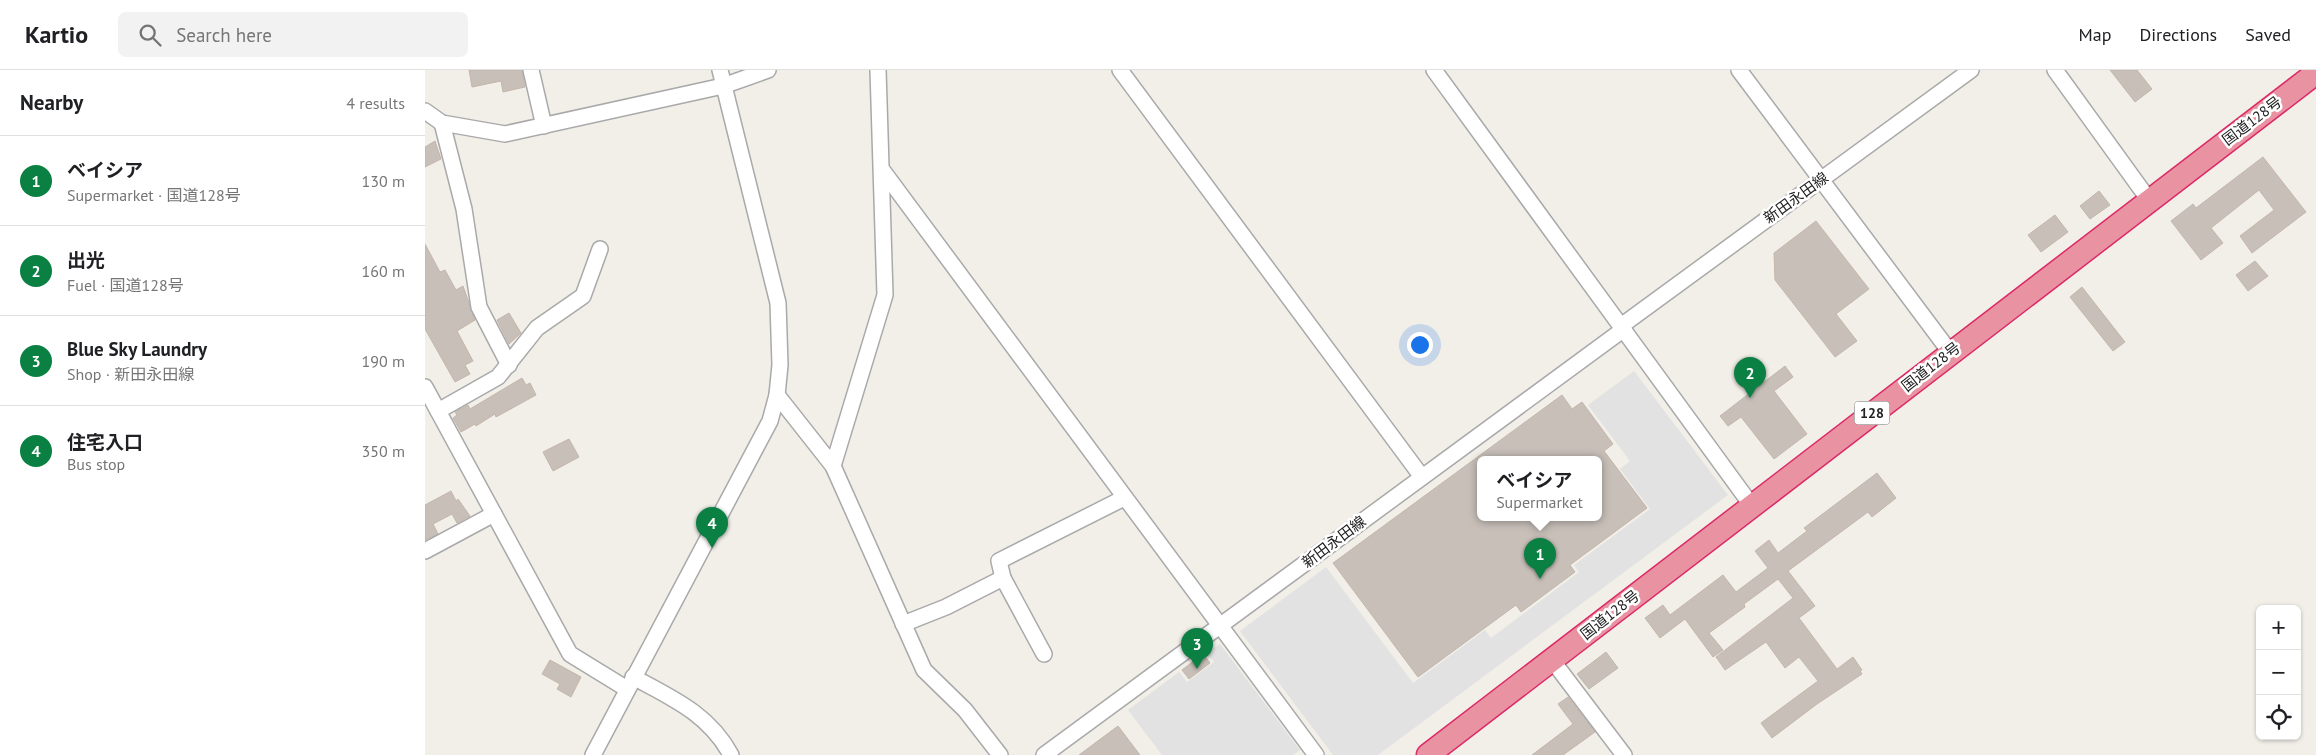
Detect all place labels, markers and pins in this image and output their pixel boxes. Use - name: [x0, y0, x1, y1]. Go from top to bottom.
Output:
- pin: 2: [1734, 357, 1766, 398]
- pin: 4: [696, 507, 728, 548]
- pin: 1: [1524, 538, 1556, 579]
- pin: 3: [1181, 628, 1213, 669]

